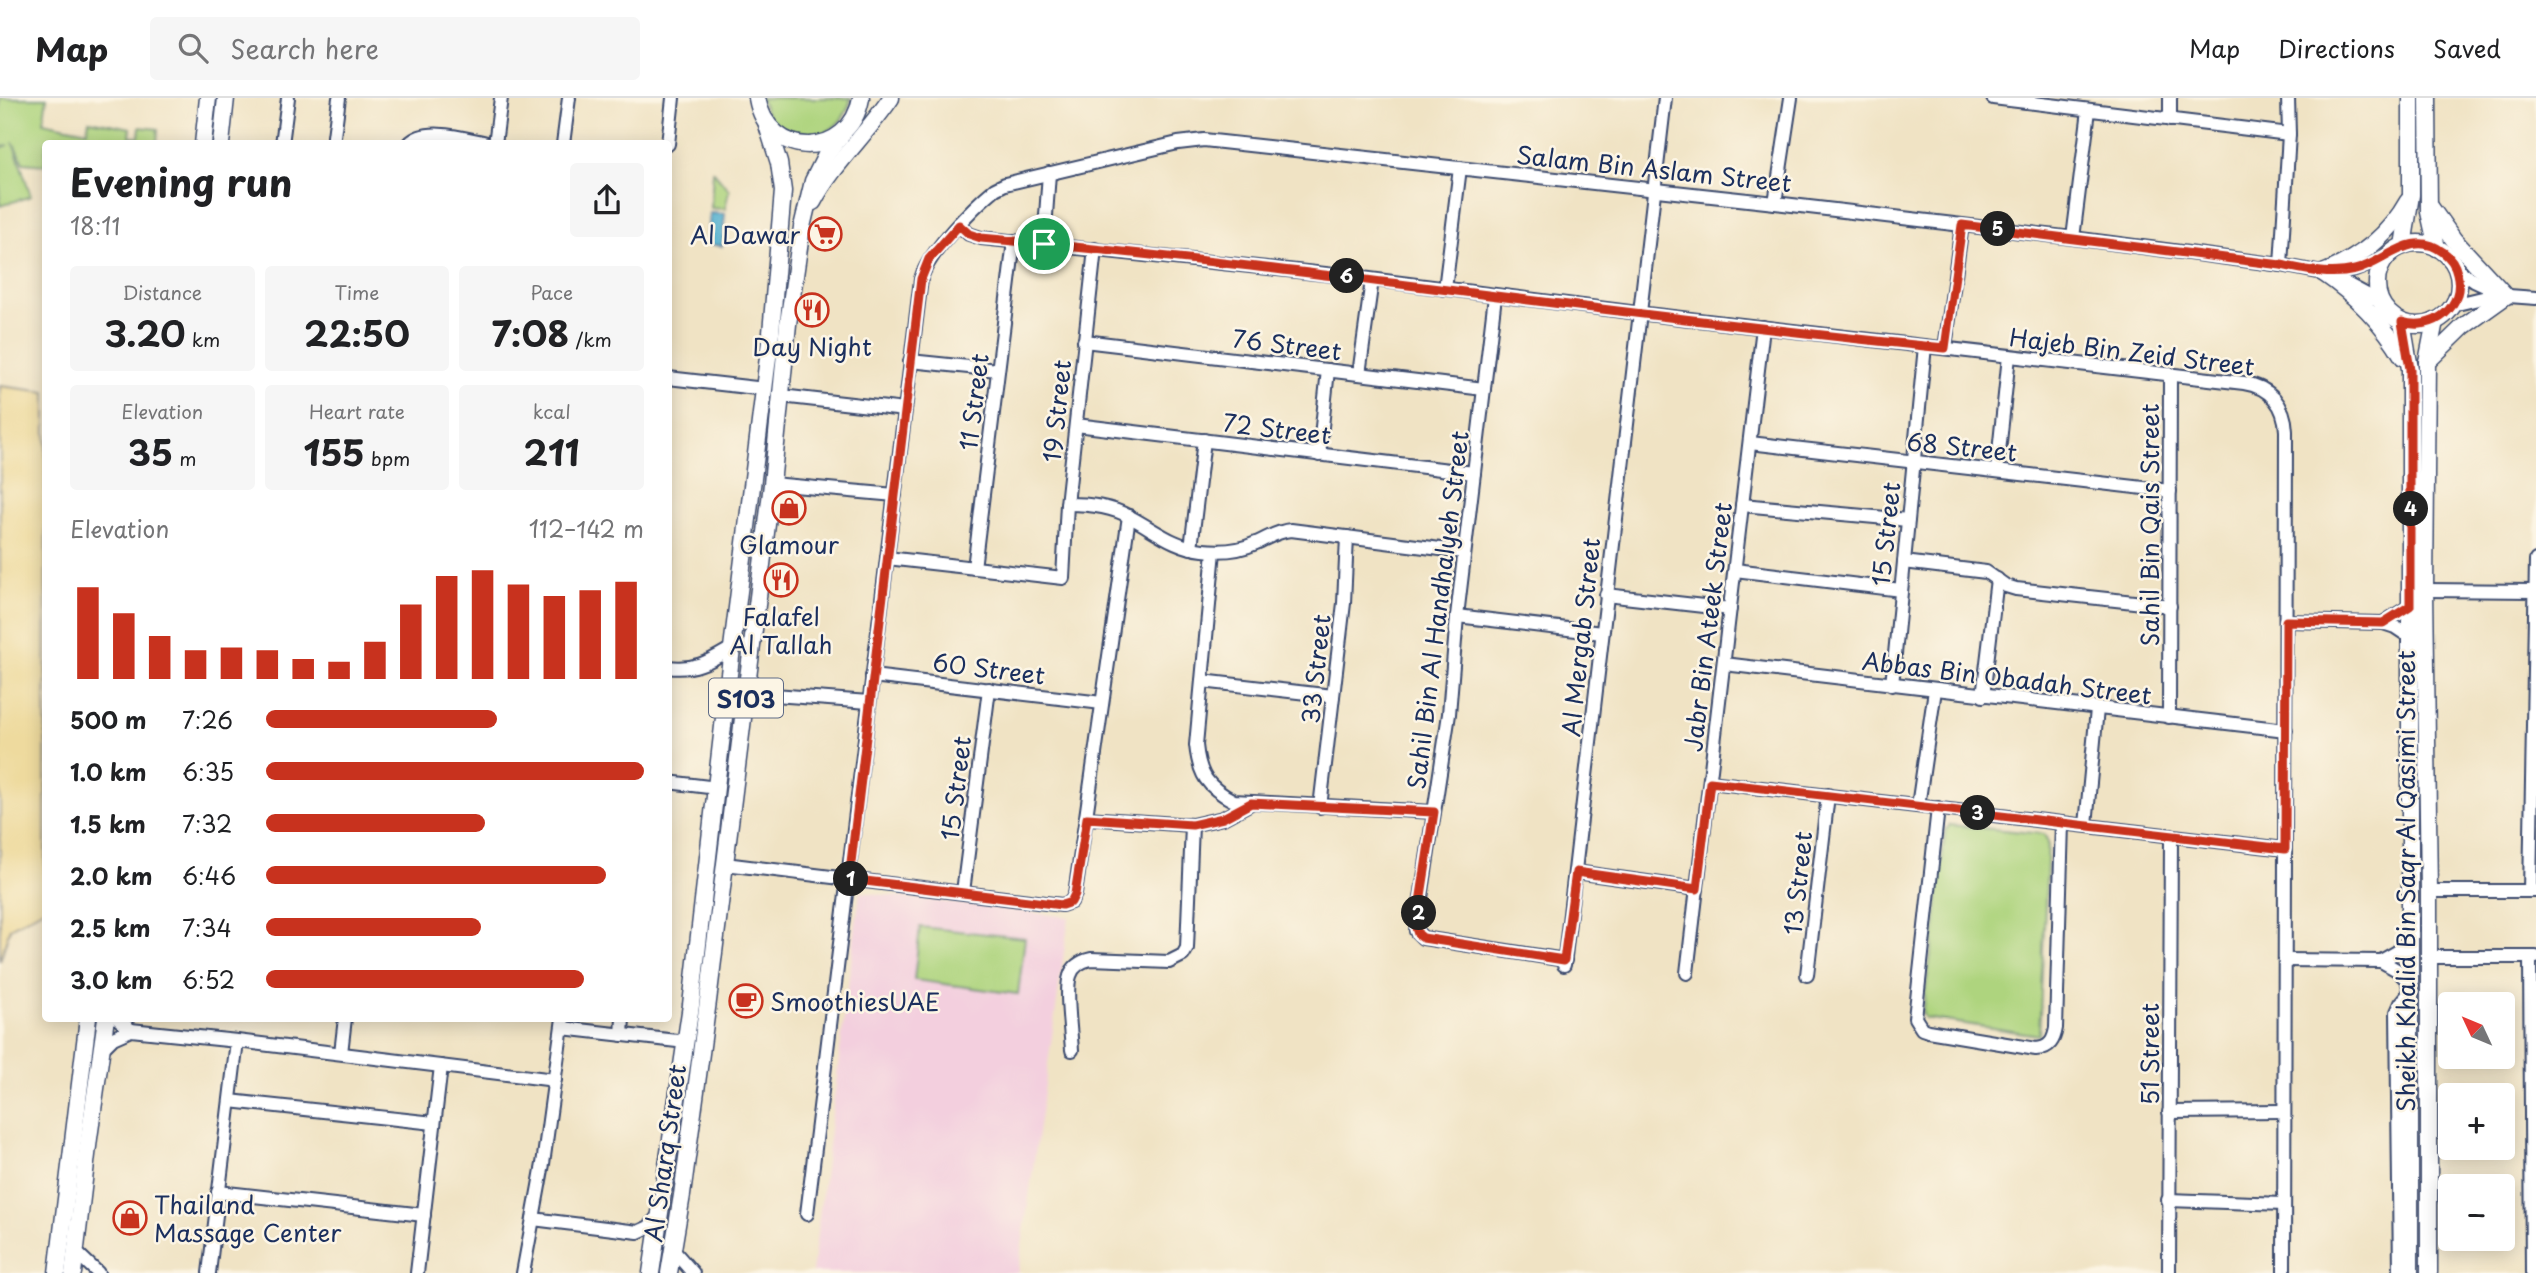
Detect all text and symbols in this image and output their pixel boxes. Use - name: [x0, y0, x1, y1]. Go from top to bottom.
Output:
- search box: [150, 17, 640, 80]
- text: Map: [35, 23, 108, 73]
- icon: search: [174, 29, 212, 67]
- text: Search here: [230, 29, 379, 68]
- text: Map: [2189, 30, 2240, 66]
- text: Directions: [2278, 30, 2395, 66]
- text: Saved: [2433, 30, 2501, 66]
- street label: Salam Bin Aslam Street: [1515, 136, 1794, 200]
- text: Evening run: [70, 153, 292, 210]
- button: share: [570, 163, 644, 237]
- text: 18:11: [70, 208, 121, 243]
- pin: 5: [1980, 212, 2016, 246]
- pin: [1014, 214, 1074, 274]
- text: 5: [1991, 214, 2004, 242]
- supermarket icon: Al Dawar: [806, 215, 844, 253]
- place label: Al Dawar: [690, 216, 800, 252]
- icon: arrive: [1025, 225, 1063, 263]
- pin: 6: [1330, 258, 1364, 294]
- text: 6: [1340, 261, 1353, 289]
- text: Distance: [122, 278, 202, 306]
- text: Time: [335, 278, 379, 306]
- text: Pace: [530, 278, 573, 306]
- restaurant icon: Day Night: [793, 291, 831, 329]
- text: 3.20: [104, 306, 186, 359]
- text: 22:50: [304, 306, 410, 359]
- text: 7:08: [492, 306, 569, 359]
- street label: Hajeb Bin Zeid Street: [2007, 318, 2257, 384]
- street label: 76 Street: [1230, 319, 1344, 369]
- text: km: [186, 325, 220, 353]
- text: /km: [569, 325, 612, 353]
- place label: Day Night: [752, 328, 872, 364]
- street label: 11 Street: [949, 351, 997, 453]
- street label: 19 Street: [1033, 358, 1079, 464]
- text: Elevation: [121, 397, 203, 425]
- text: Heart rate: [309, 397, 405, 425]
- text: kcal: [533, 397, 571, 425]
- street label: Sahil Bin Qais Street: [2131, 403, 2167, 647]
- street label: 72 Street: [1221, 404, 1333, 453]
- street label: 68 Street: [1905, 422, 2019, 470]
- text: 35: [128, 425, 173, 478]
- text: 155: [304, 425, 365, 478]
- text: 211: [524, 425, 580, 478]
- street label: Sahil Bin Al Handhalyeh Street: [1397, 429, 1477, 791]
- text: m: [173, 444, 197, 472]
- text: bpm: [365, 444, 410, 472]
- street label: 15 Street: [1862, 480, 1908, 588]
- shop icon: Glamour: [770, 489, 808, 527]
- pin: 4: [2394, 492, 2428, 526]
- text: 4: [2404, 494, 2417, 522]
- street label: Jabr Bin Ateek Street: [1674, 500, 1740, 754]
- text: Elevation: [70, 511, 169, 546]
- text: 112–142 m: [529, 511, 644, 546]
- place label: Glamour: [739, 526, 840, 562]
- street label: Al Mergab Street: [1552, 536, 1608, 738]
- restaurant icon: Falafel Al Tallah: [762, 561, 800, 599]
- place label: Falafel Al Tallah: [730, 598, 832, 662]
- street label: 33 Street: [1291, 612, 1339, 726]
- street label: Abbas Bin Obadah Street: [1860, 641, 2154, 713]
- street label: 60 Street: [931, 643, 1047, 693]
- street label: Sheikh Khalid Bin Saqr Al Qasimi Street: [2387, 650, 2423, 1112]
- road number: S103: [709, 678, 783, 718]
- text: 500 m: [70, 702, 147, 737]
- text: 7:26: [182, 702, 233, 737]
- street label: 15 Street: [931, 734, 979, 842]
- text: 1.0 km: [70, 754, 147, 789]
- text: 6:35: [182, 754, 234, 789]
- pin: 3: [1960, 796, 1996, 830]
- text: 3: [1971, 798, 1984, 826]
- text: 1.5 km: [70, 806, 146, 841]
- text: 7:32: [182, 806, 232, 841]
- street label: 13 Street: [1774, 829, 1820, 937]
- text: 2.0 km: [70, 858, 152, 893]
- text: 6:46: [182, 858, 236, 893]
- pin: 1: [834, 862, 868, 896]
- text: 1: [846, 864, 855, 892]
- pin: 2: [1402, 896, 1436, 930]
- text: 2: [1412, 898, 1425, 926]
- text: 2.5 km: [70, 910, 150, 945]
- text: 7:34: [182, 910, 232, 945]
- text: 3.0 km: [70, 962, 152, 997]
- text: 6:52: [182, 962, 235, 997]
- cafe icon: SmoothiesUAE: [727, 982, 765, 1020]
- place label: SmoothiesUAE: [770, 983, 940, 1019]
- north arrow: [2438, 992, 2515, 1069]
- map controls: [2438, 992, 2515, 1251]
- street label: 51 Street: [2131, 1003, 2167, 1105]
- street label: Al Sharq Street: [634, 1062, 694, 1244]
- button: +: [2438, 1083, 2515, 1160]
- button: −: [2438, 1174, 2515, 1251]
- place label: Thailand Massage Center: [154, 1186, 342, 1250]
- shop icon: Thailand Massage Center: [111, 1199, 149, 1237]

